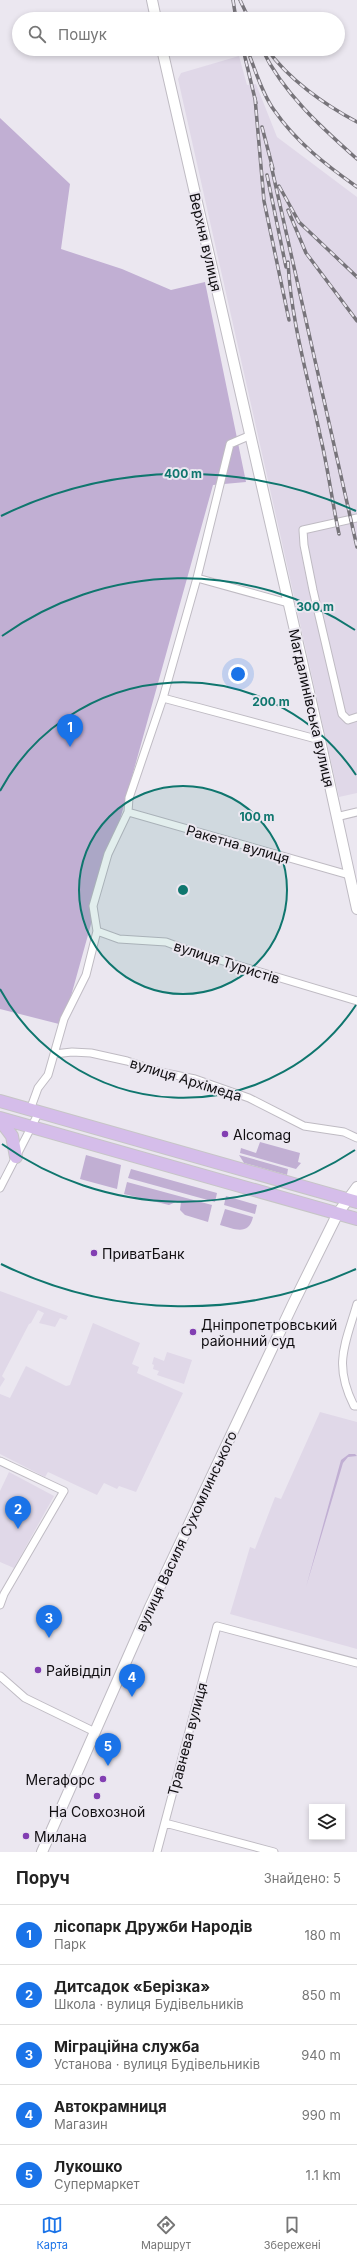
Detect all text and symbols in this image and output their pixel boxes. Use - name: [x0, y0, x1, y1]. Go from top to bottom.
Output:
- search box: [12, 12, 345, 56]
- icon: search: [26, 23, 48, 45]
- text: Пошук: [58, 25, 107, 44]
- street label: Верхня вулиця: [186, 191, 226, 293]
- text: 400 m: [164, 466, 202, 481]
- text: 300 m: [296, 599, 334, 614]
- street label: Магдалинівська вулиця: [285, 627, 339, 789]
- your location: [228, 664, 248, 684]
- text: 200 m: [252, 694, 290, 709]
- pin: 1: [57, 714, 83, 747]
- text: 100 m: [239, 809, 275, 824]
- street label: Ракетна вулиця: [184, 821, 292, 867]
- centre of rings: [176, 883, 190, 897]
- street label: вулиця Туристів: [172, 937, 282, 987]
- street label: вулиця Архімеда: [128, 1054, 244, 1104]
- place label: Alcomag: [233, 1126, 291, 1143]
- marker: Alcomag: [220, 1129, 230, 1139]
- place label: ПриватБанк: [102, 1245, 185, 1262]
- marker: ПриватБанк: [89, 1248, 99, 1258]
- place label: Дніпропетровський районний суд: [201, 1316, 337, 1349]
- marker: Дніпропетровський районний суд: [188, 1327, 198, 1337]
- street label: вулиця Василя Сухомлинського: [132, 1428, 240, 1634]
- pin: 2: [5, 1496, 31, 1529]
- pin: 3: [36, 1605, 62, 1638]
- place label: Райвідділ: [46, 1662, 111, 1679]
- pin: 4: [119, 1664, 145, 1697]
- marker: Райвідділ: [33, 1665, 43, 1675]
- street label: Травнева вулиця: [164, 1681, 210, 1797]
- pin: 5: [95, 1733, 121, 1766]
- place label: Мегафорс: [26, 1771, 95, 1788]
- marker: Мегафорс: [98, 1774, 108, 1784]
- marker: На Совхозной: [92, 1791, 102, 1801]
- place label: На Совхозной: [49, 1803, 145, 1820]
- map controls: [309, 1804, 345, 1840]
- button: layers: [309, 1804, 345, 1840]
- place label: Милана: [34, 1828, 87, 1845]
- marker: Милана: [21, 1831, 31, 1841]
- text: Поруч: [16, 1868, 70, 1888]
- text: Знайдено: 5: [264, 1870, 341, 1886]
- text: лісопарк Дружби Народів: [54, 1917, 252, 1936]
- text: 1: [26, 1927, 32, 1943]
- text: 180 m: [304, 1927, 341, 1943]
- text: Парк: [54, 1936, 86, 1952]
- text: Дитсадок «Берізка»: [54, 1977, 210, 1996]
- text: 2: [25, 1987, 33, 2003]
- text: 850 m: [302, 1987, 341, 2003]
- text: Школа · вулиця Будівельників: [54, 1996, 244, 2012]
- text: Міграційна служба: [54, 2037, 200, 2056]
- text: 3: [25, 2047, 33, 2063]
- text: 940 m: [301, 2047, 341, 2063]
- text: Установа · вулиця Будівельників: [54, 2056, 260, 2072]
- text: Автокрамниця: [54, 2097, 167, 2116]
- text: 4: [25, 2107, 33, 2123]
- text: 990 m: [302, 2107, 341, 2123]
- text: Магазин: [54, 2116, 108, 2132]
- text: Лукошко: [54, 2157, 123, 2176]
- text: 5: [25, 2167, 33, 2183]
- text: 1.1 km: [306, 2167, 341, 2183]
- text: Супермаркет: [54, 2176, 140, 2192]
- tab: Карта: [36, 2214, 68, 2252]
- tab: Маршрут: [141, 2214, 191, 2252]
- tab: Збережені: [264, 2214, 321, 2252]

